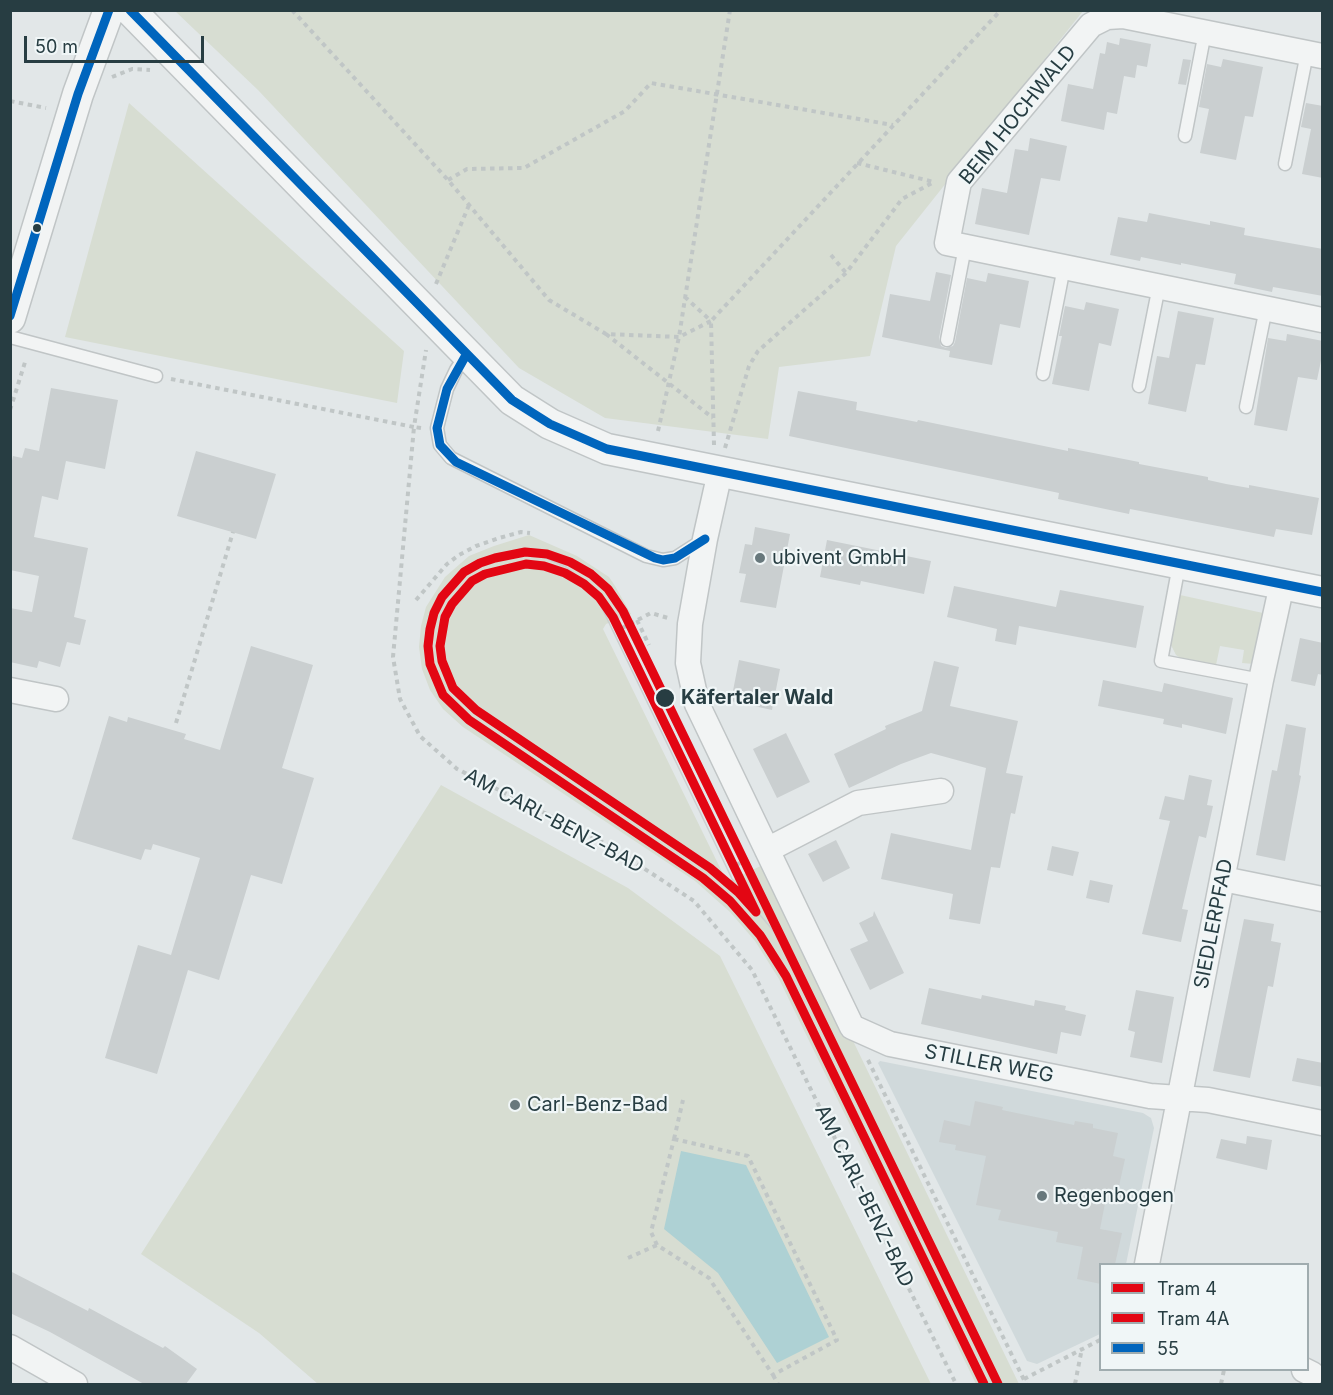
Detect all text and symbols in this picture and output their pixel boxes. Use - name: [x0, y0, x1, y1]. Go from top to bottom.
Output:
- scale bar: [27, 24, 207, 62]
- text: 50 m: [35, 36, 78, 57]
- street label: BEIM HOCHWALD: [955, 41, 1081, 189]
- unlabelled marker: [31, 222, 43, 234]
- place label: ubivent GmbH: [772, 546, 907, 570]
- marker: ubivent GmbH: [753, 551, 767, 565]
- place label: Käfertaler Wald: [681, 686, 833, 710]
- marker: Käfertaler Wald: [654, 687, 676, 709]
- street label: AM CARL-BENZ-BAD: [460, 764, 648, 878]
- street label: SIEDLERPFAD: [1190, 857, 1238, 991]
- street label: STILLER WEG: [922, 1040, 1056, 1088]
- place label: Carl-Benz-Bad: [527, 1093, 668, 1117]
- marker: Carl-Benz-Bad: [508, 1098, 522, 1112]
- street label: AM CARL-BENZ-BAD: [809, 1101, 919, 1291]
- place label: Regenbogen: [1054, 1184, 1174, 1208]
- marker: Regenbogen: [1035, 1189, 1049, 1203]
- legend: [1099, 1263, 1309, 1371]
- text: Tram 4: [1157, 1278, 1217, 1299]
- text: Tram 4A: [1157, 1308, 1229, 1329]
- text: 55: [1157, 1338, 1179, 1359]

